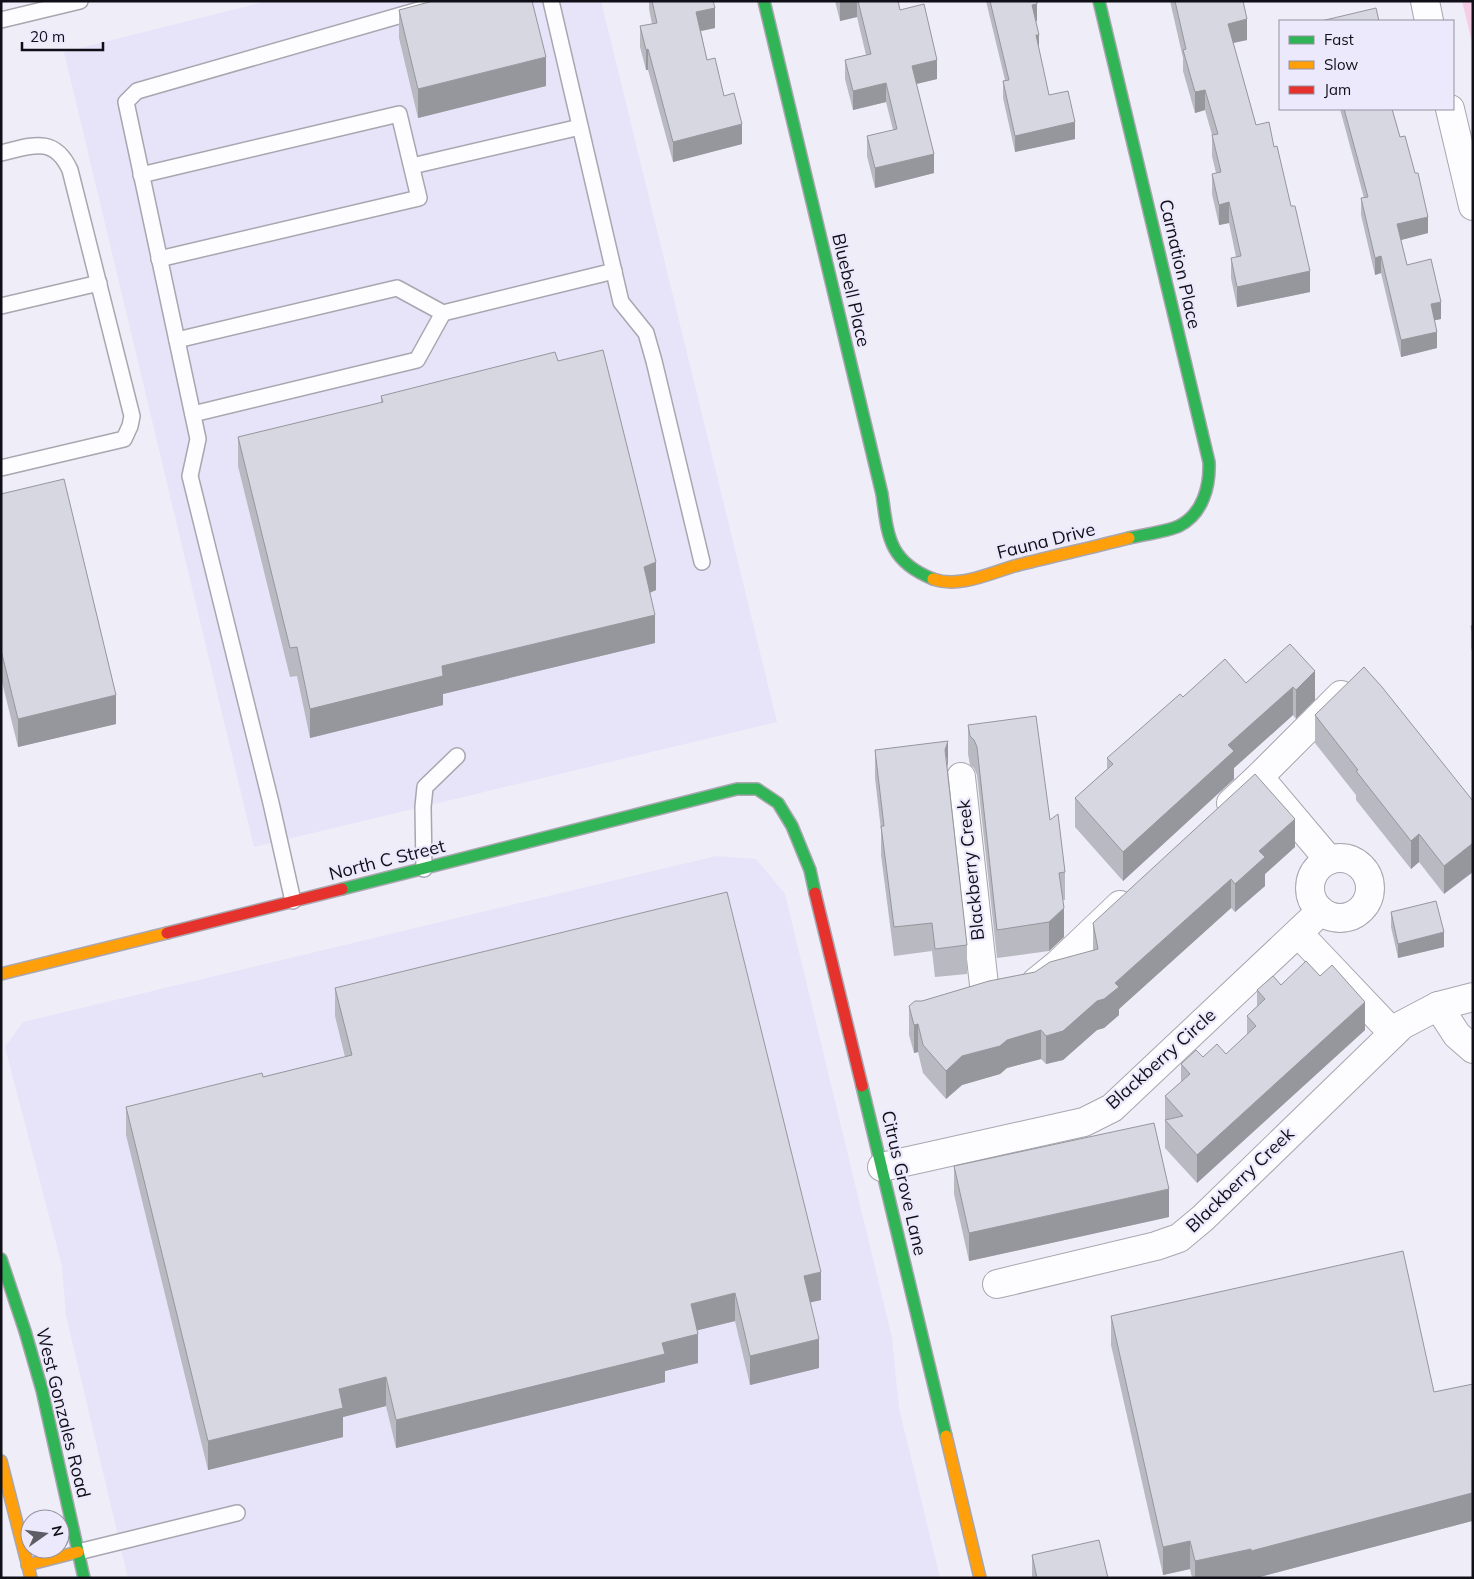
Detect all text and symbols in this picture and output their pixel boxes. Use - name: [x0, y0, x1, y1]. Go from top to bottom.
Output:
- scale bar: [22, 20, 104, 52]
- legend: [1279, 20, 1454, 110]
- text: 20 m: [30, 27, 65, 46]
- text: Fast: [1324, 30, 1354, 49]
- text: Slow: [1324, 55, 1358, 74]
- text: Jam: [1324, 80, 1351, 99]
- street label: Carnation Place: [1154, 197, 1207, 331]
- street label: Bluebell Place: [827, 231, 876, 349]
- street label: Fauna Drive: [994, 517, 1097, 564]
- street label: Blackberry Creek: [952, 798, 989, 942]
- street label: North C Street: [326, 834, 447, 885]
- street label: Blackberry Circle: [1101, 1003, 1220, 1114]
- street label: Citrus Grove Lane: [877, 1108, 932, 1258]
- street label: Blackberry Creek: [1181, 1122, 1299, 1237]
- street label: West Gonzales Road: [31, 1325, 96, 1500]
- north arrow: [20, 1509, 70, 1559]
- text: N: [48, 1524, 68, 1538]

